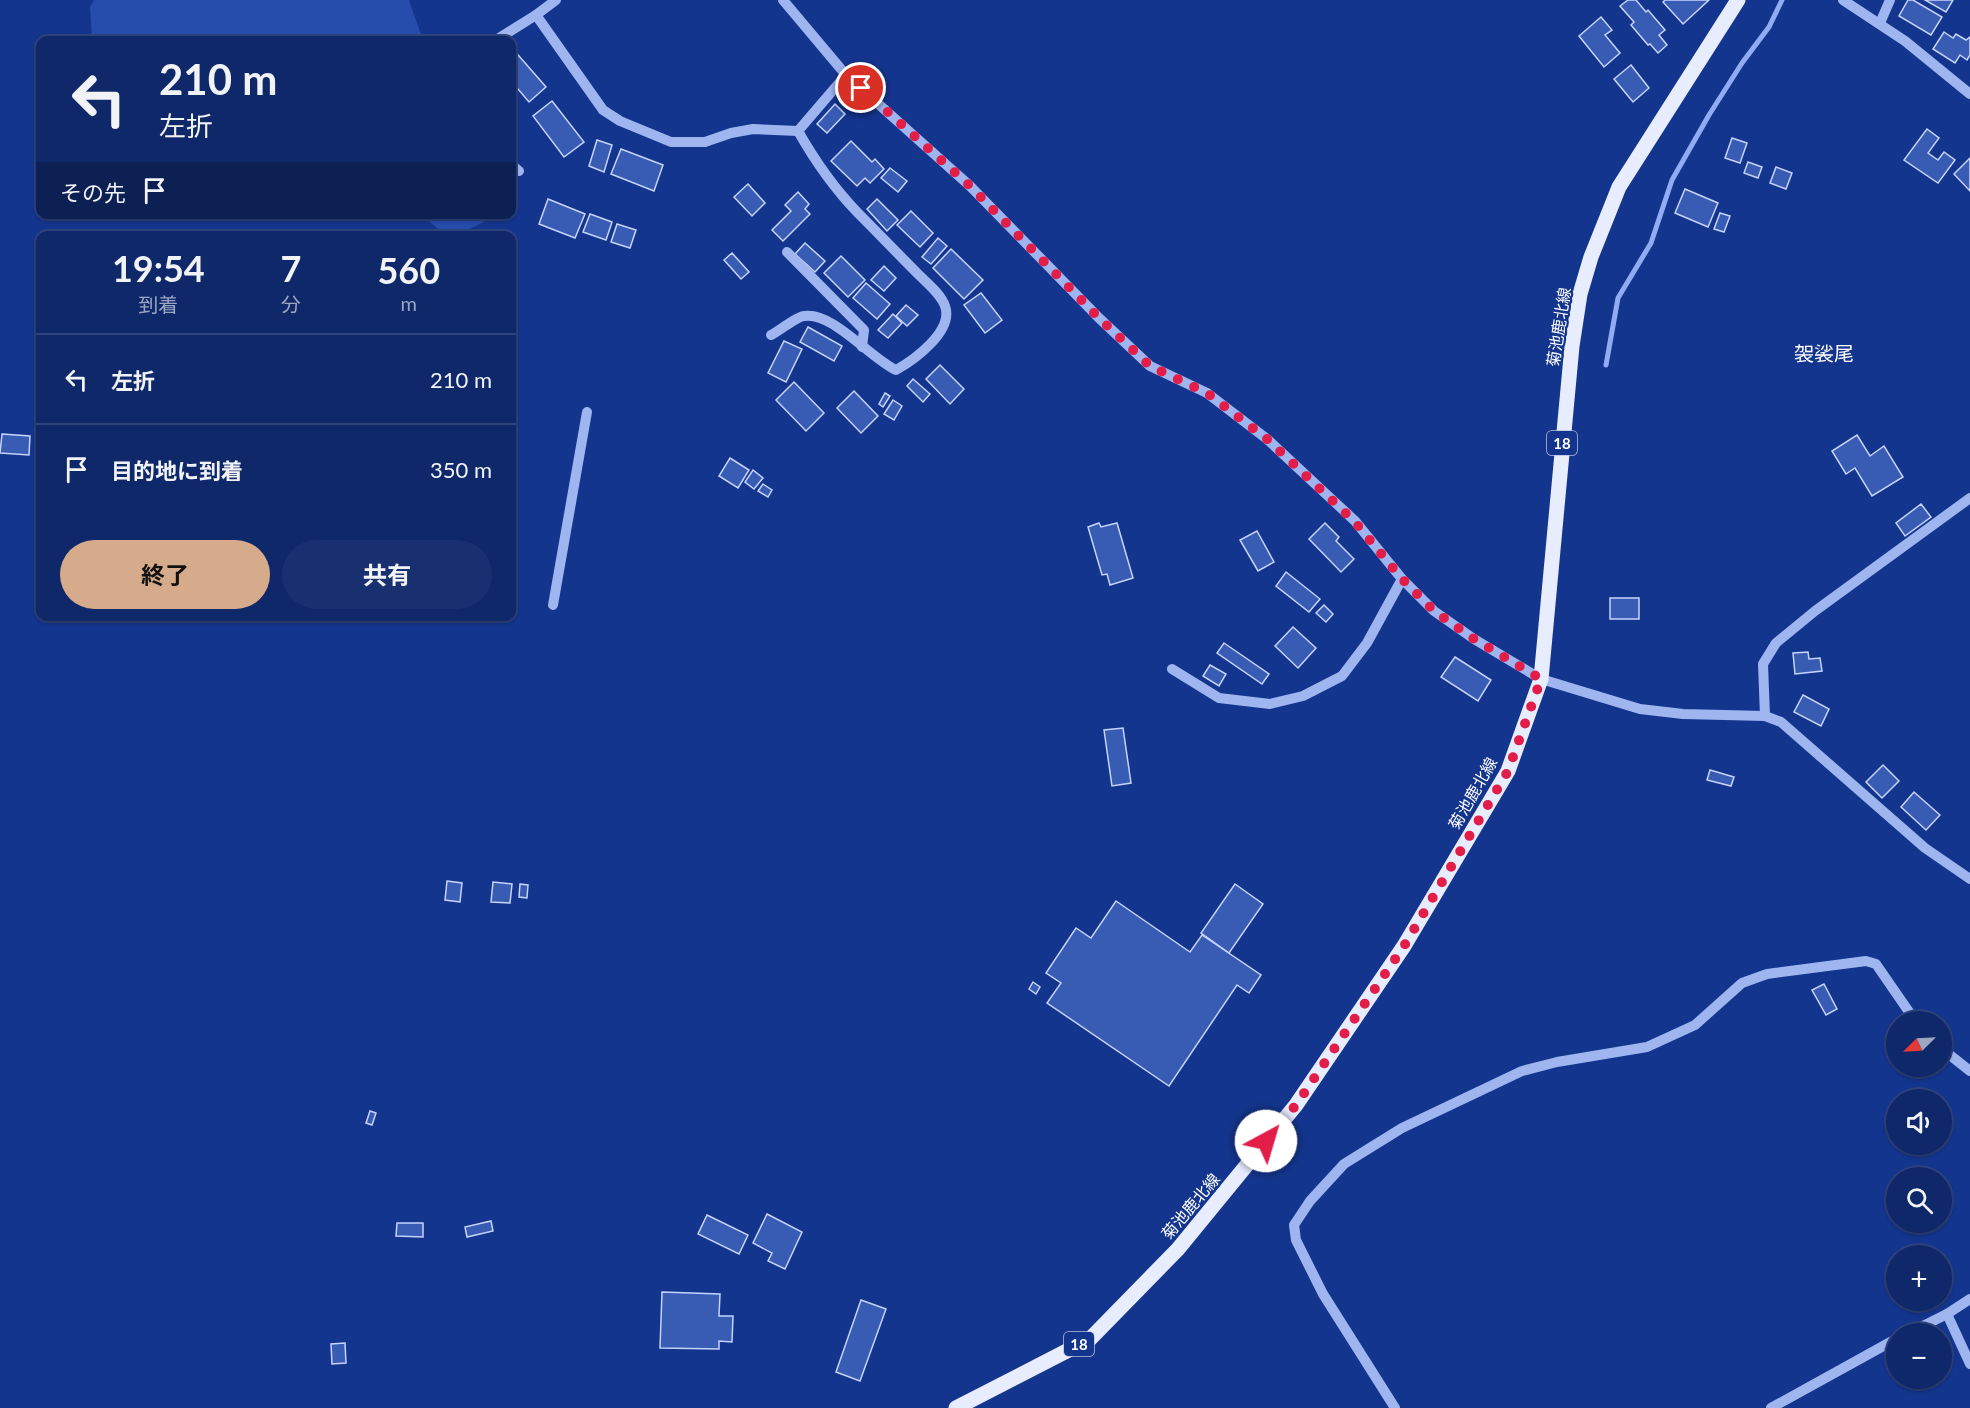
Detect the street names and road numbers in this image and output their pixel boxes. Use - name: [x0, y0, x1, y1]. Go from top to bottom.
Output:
- street label: 菊池鹿北線: [1542, 286, 1574, 368]
- road number: 18: [1547, 431, 1577, 455]
- street label: 菊池鹿北線: [1444, 754, 1500, 832]
- street label: 菊池鹿北線: [1157, 1169, 1223, 1243]
- road number: 18: [1064, 1332, 1094, 1356]

